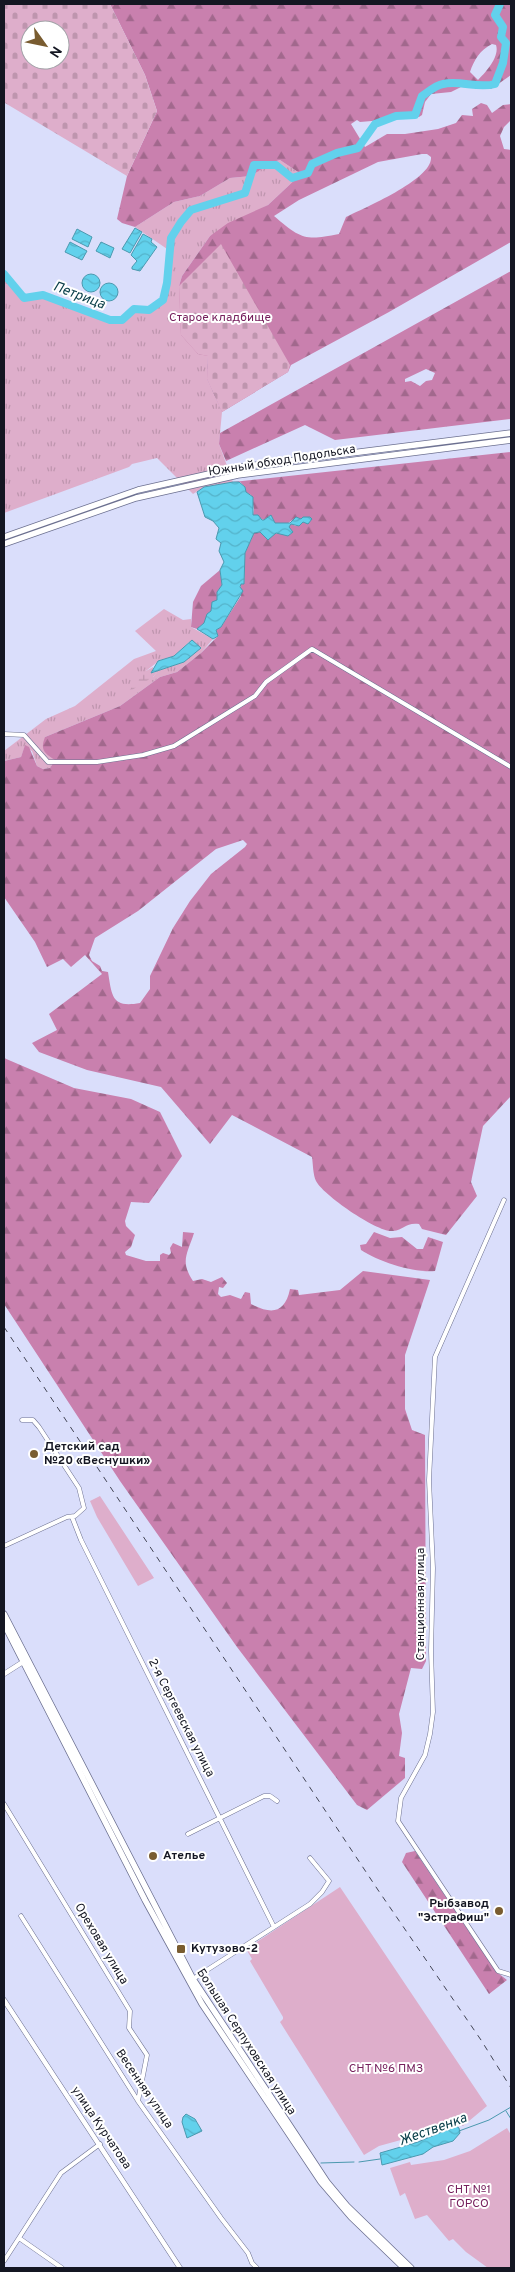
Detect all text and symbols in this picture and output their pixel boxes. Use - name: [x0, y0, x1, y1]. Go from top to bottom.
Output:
- north arrow: [20, 20, 70, 70]
- text: N: [45, 42, 65, 60]
- water label: Петрица: [51, 278, 108, 314]
- park label: Старое кладбище: [169, 310, 271, 326]
- street label: Южный обход Подольска: [207, 441, 357, 481]
- place label: Детский сад №20 «Веснушки»: [44, 1439, 151, 1469]
- marker: Детский сад №20 «Веснушки»: [28, 1448, 40, 1460]
- street label: Станционная улица: [413, 1548, 429, 1660]
- street label: 2-я Сергеевская улица: [144, 1656, 218, 1780]
- place label: Ателье: [163, 1848, 206, 1864]
- marker: Ателье: [147, 1850, 159, 1862]
- place label: Рыбзавод "ЭстраФиш": [418, 1896, 489, 1926]
- street label: Ореховая улица: [70, 1900, 132, 1988]
- marker: Рыбзавод "ЭстраФиш": [493, 1905, 505, 1917]
- place label: Кутузово-2: [191, 1941, 258, 1957]
- marker: Кутузово-2: [175, 1943, 187, 1955]
- street label: Большая Серпуховская улица: [193, 1966, 299, 2118]
- street label: Весенняя улица: [112, 2046, 176, 2132]
- park label: СНТ №6 ПМЗ: [349, 2061, 423, 2077]
- street label: улица Курчатова: [67, 2083, 135, 2173]
- water label: Жественка: [397, 2110, 470, 2150]
- park label: СНТ №1 ГОРСО: [447, 2182, 491, 2212]

